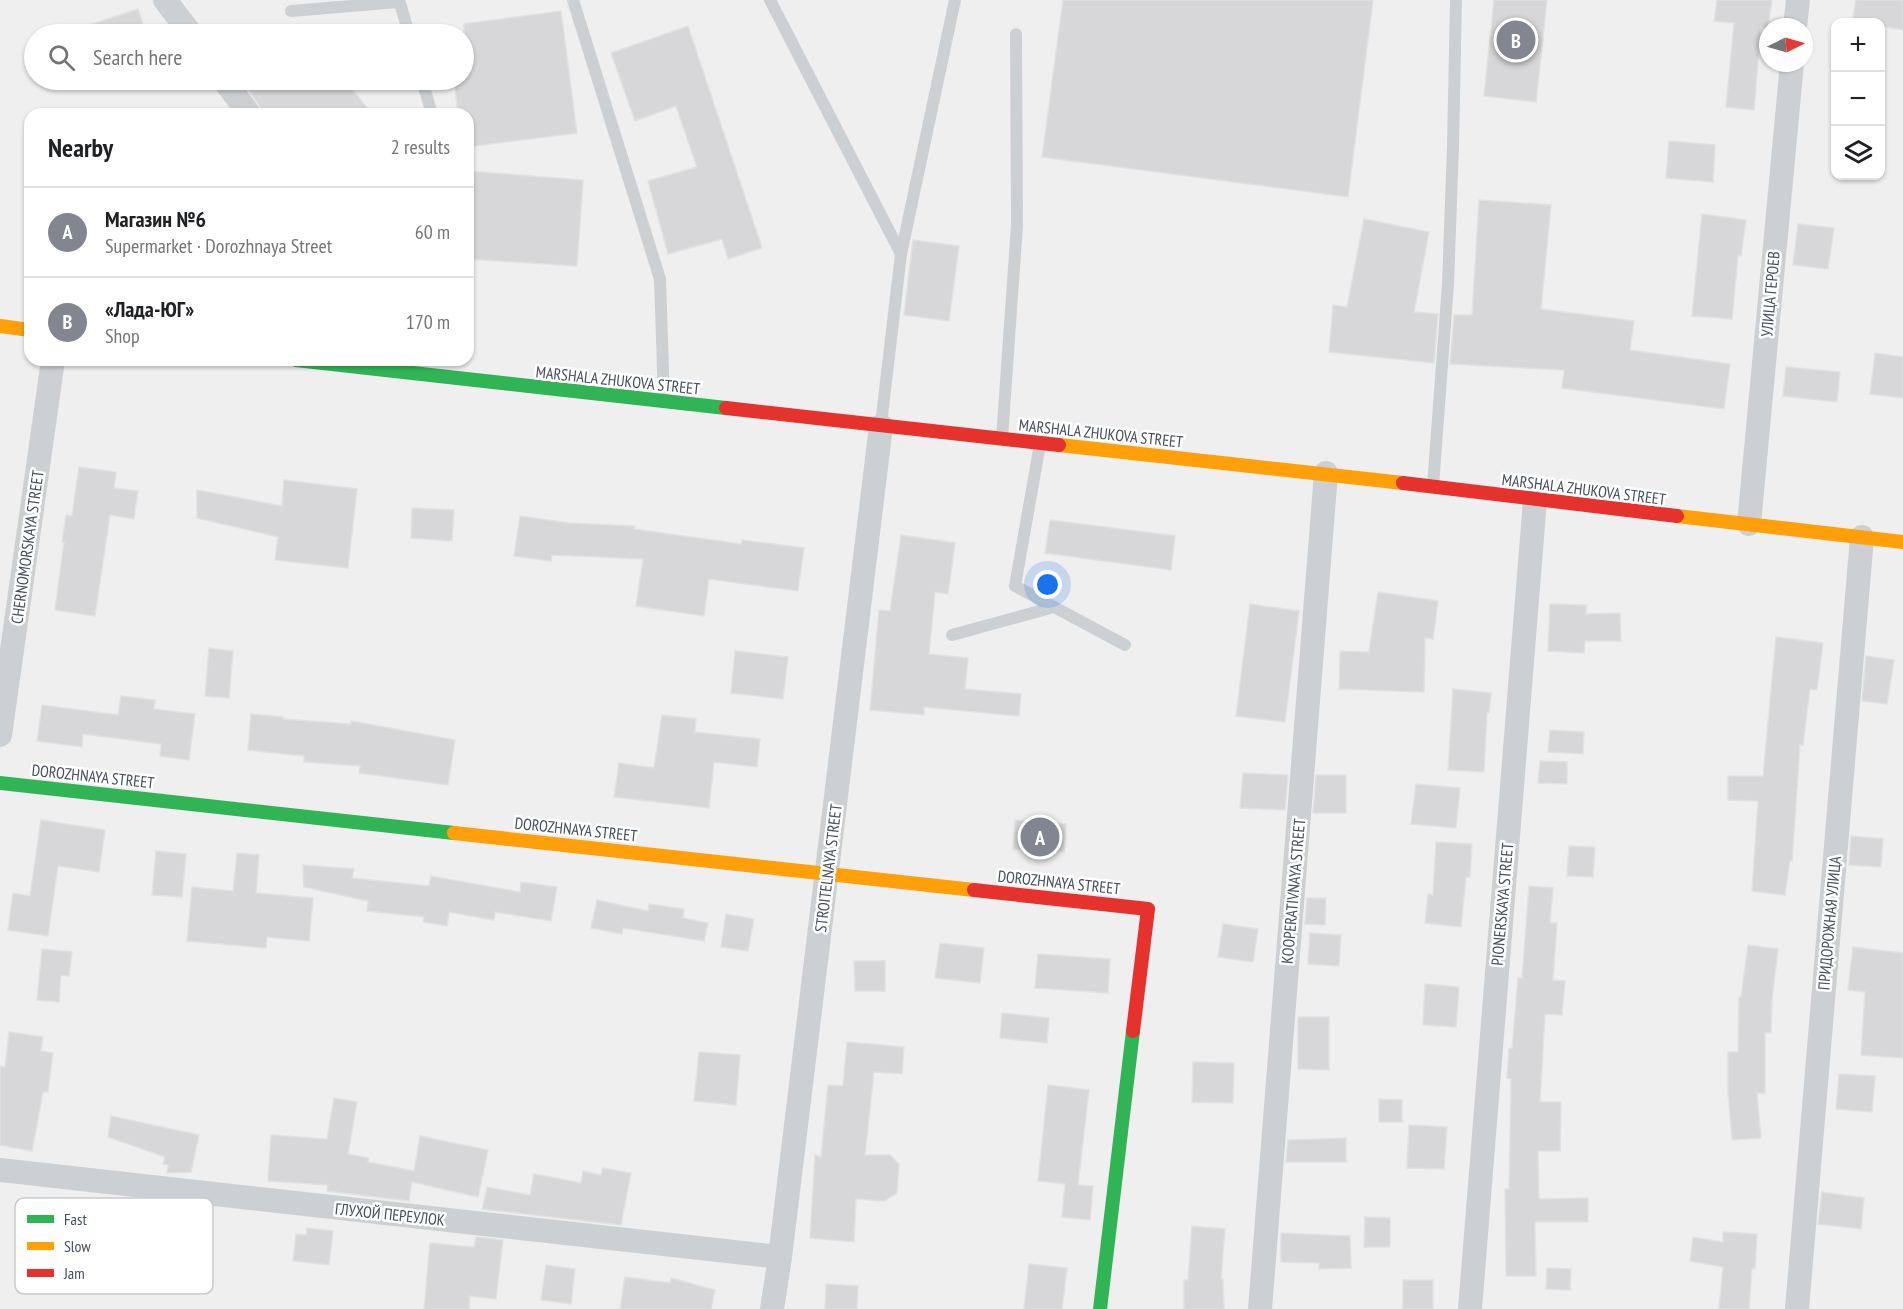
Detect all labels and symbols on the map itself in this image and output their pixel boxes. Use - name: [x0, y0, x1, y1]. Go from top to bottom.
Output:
- pin: B: [1496, 18, 1536, 63]
- north arrow: [1759, 18, 1813, 72]
- street label: УЛИЦА ГЕРОЕВ: [1756, 250, 1784, 338]
- street label: MARSHALA ZHUKOVA STREET: [535, 361, 701, 399]
- street label: MARSHALA ZHUKOVA STREET: [1018, 414, 1184, 452]
- street label: CHERNOMORSKAYA STREET: [6, 469, 48, 625]
- street label: MARSHALA ZHUKOVA STREET: [1501, 469, 1667, 509]
- your location: [1033, 570, 1062, 599]
- street label: DOROZHNAYA STREET: [31, 760, 155, 792]
- street label: STROITELNAYA STREET: [810, 803, 846, 933]
- street label: DOROZHNAYA STREET: [514, 813, 638, 845]
- pin: A: [1020, 814, 1060, 860]
- street label: KOOPERATIVNAYA STREET: [1277, 817, 1309, 965]
- street label: PIONERSKAYA STREET: [1487, 842, 1517, 966]
- street label: ПРИДОРОЖНАЯ УЛИЦА: [1813, 855, 1845, 991]
- street label: DOROZHNAYA STREET: [997, 866, 1121, 898]
- legend: [15, 1198, 213, 1294]
- street label: ГЛУХОЙ ПЕРЕУЛОК: [334, 1198, 446, 1230]
- text: Fast: [64, 1209, 87, 1229]
- text: Slow: [64, 1236, 91, 1256]
- text: Jam: [63, 1263, 85, 1283]

